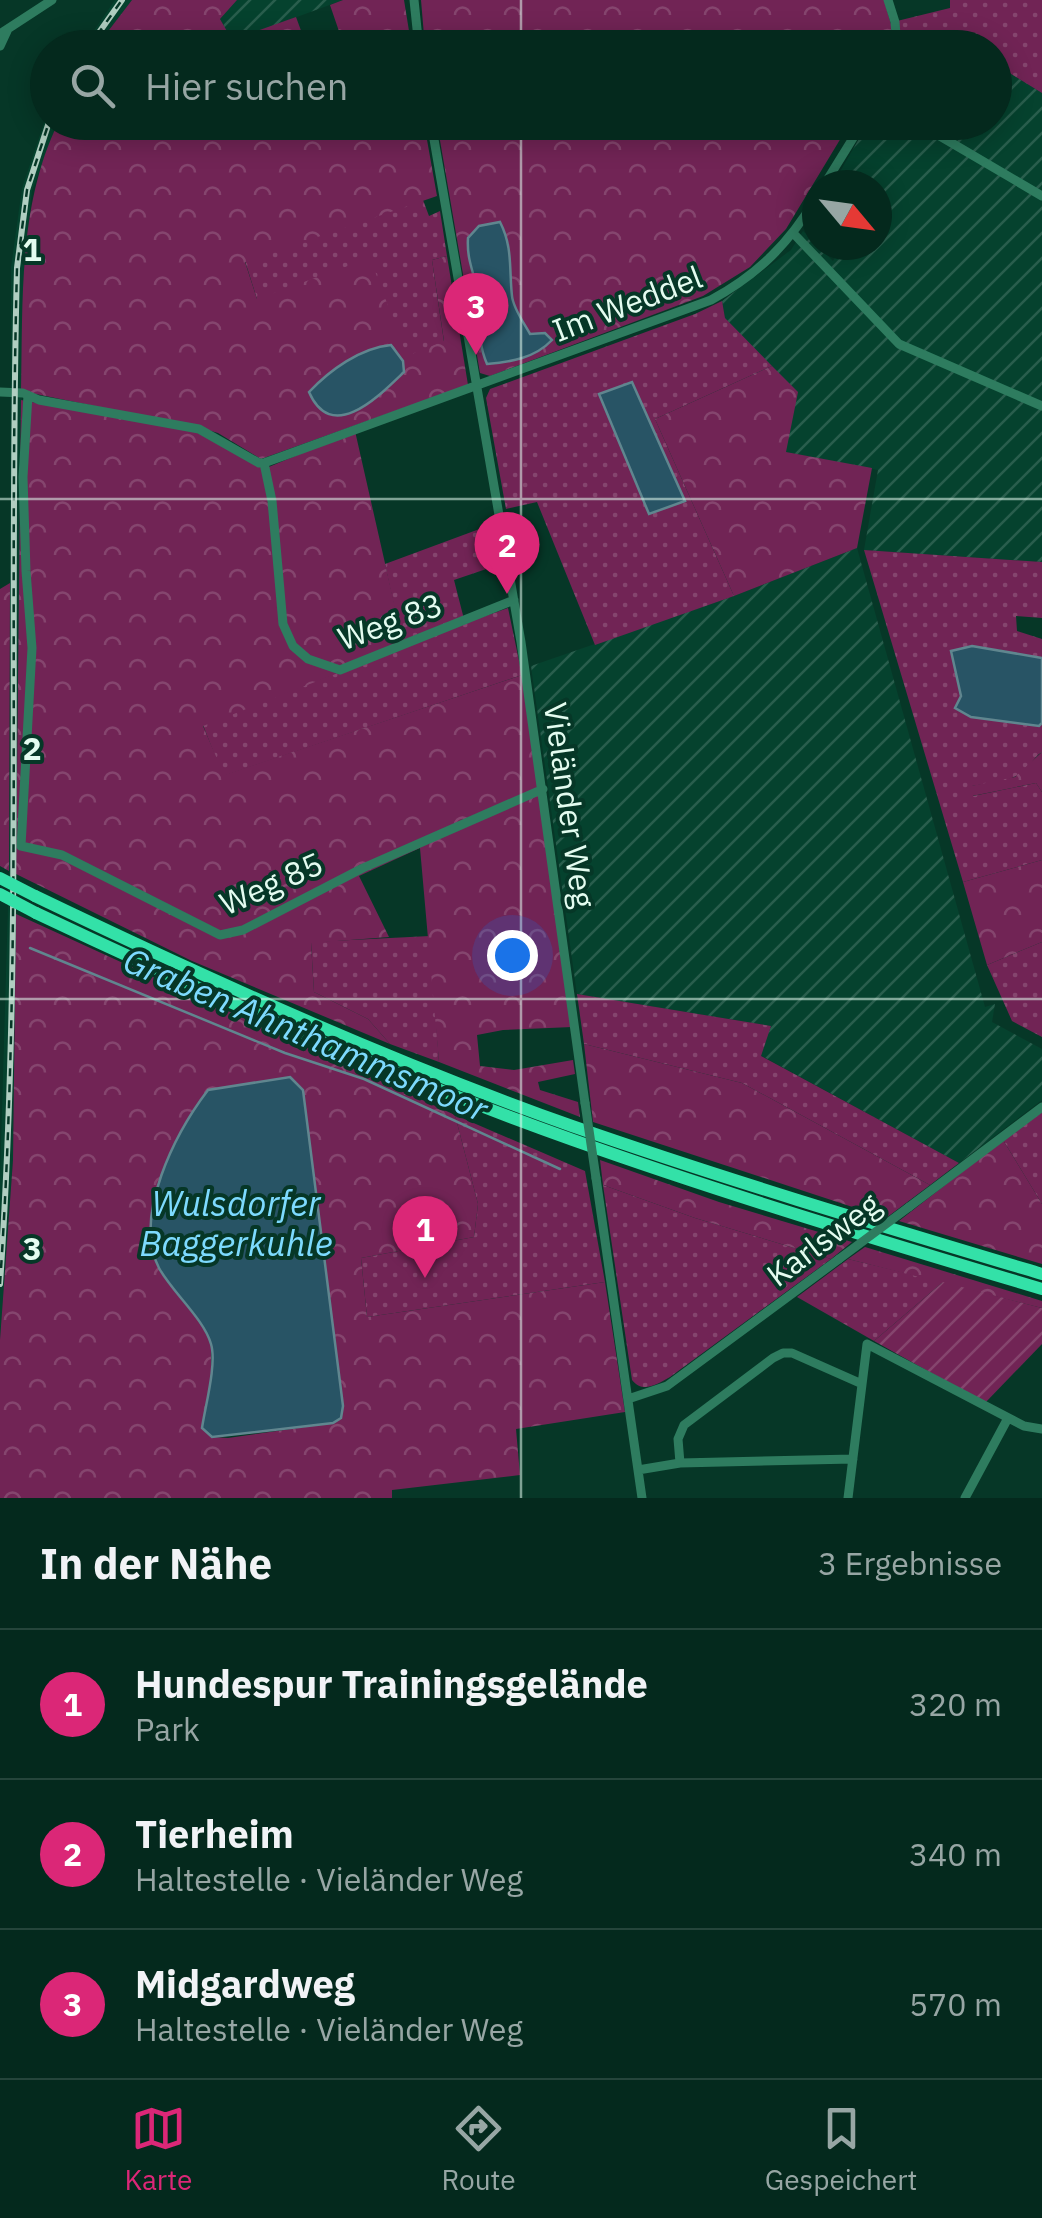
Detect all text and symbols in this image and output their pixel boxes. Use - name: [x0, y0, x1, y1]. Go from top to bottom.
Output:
- search box: [30, 30, 1012, 140]
- icon: search: [65, 58, 120, 113]
- text: Hier suchen: [145, 61, 348, 110]
- north arrow: [802, 170, 892, 260]
- text: 1: [22, 228, 42, 270]
- street label: Im Weddel: [546, 255, 708, 351]
- pin: 3: [444, 272, 508, 355]
- pin: 2: [474, 512, 540, 594]
- street label: Weg 83: [332, 583, 448, 659]
- street label: Vieländer Weg: [535, 700, 605, 910]
- text: 2: [22, 727, 42, 769]
- street label: Weg 85: [213, 842, 329, 924]
- your location: [487, 930, 538, 981]
- water label: Graben Ahnthammsmoor: [117, 936, 496, 1132]
- water label: Wulsdorfer Baggerkuhle: [139, 1180, 333, 1266]
- street label: Karlsweg: [758, 1183, 888, 1295]
- pin: 1: [392, 1196, 458, 1278]
- text: 3: [22, 1227, 42, 1269]
- text: In der Nähe: [40, 1536, 272, 1591]
- text: 3 Ergebnisse: [818, 1542, 1002, 1584]
- text: Hundespur Trainingsgelände: [135, 1659, 648, 1708]
- text: 1: [63, 1683, 82, 1725]
- text: 320 m: [909, 1683, 1002, 1725]
- text: Park: [135, 1708, 200, 1750]
- text: Tierheim: [135, 1809, 294, 1858]
- text: 2: [63, 1833, 82, 1875]
- text: 340 m: [909, 1833, 1002, 1875]
- text: Haltestelle · Vieländer Weg: [135, 1858, 523, 1900]
- text: Midgardweg: [135, 1959, 355, 2008]
- text: 3: [63, 1983, 82, 2025]
- text: 570 m: [909, 1983, 1002, 2025]
- text: Haltestelle · Vieländer Weg: [135, 2008, 523, 2050]
- tab: Karte: [125, 2101, 192, 2198]
- tab: Route: [441, 2101, 516, 2198]
- tab: Gespeichert: [765, 2101, 917, 2198]

